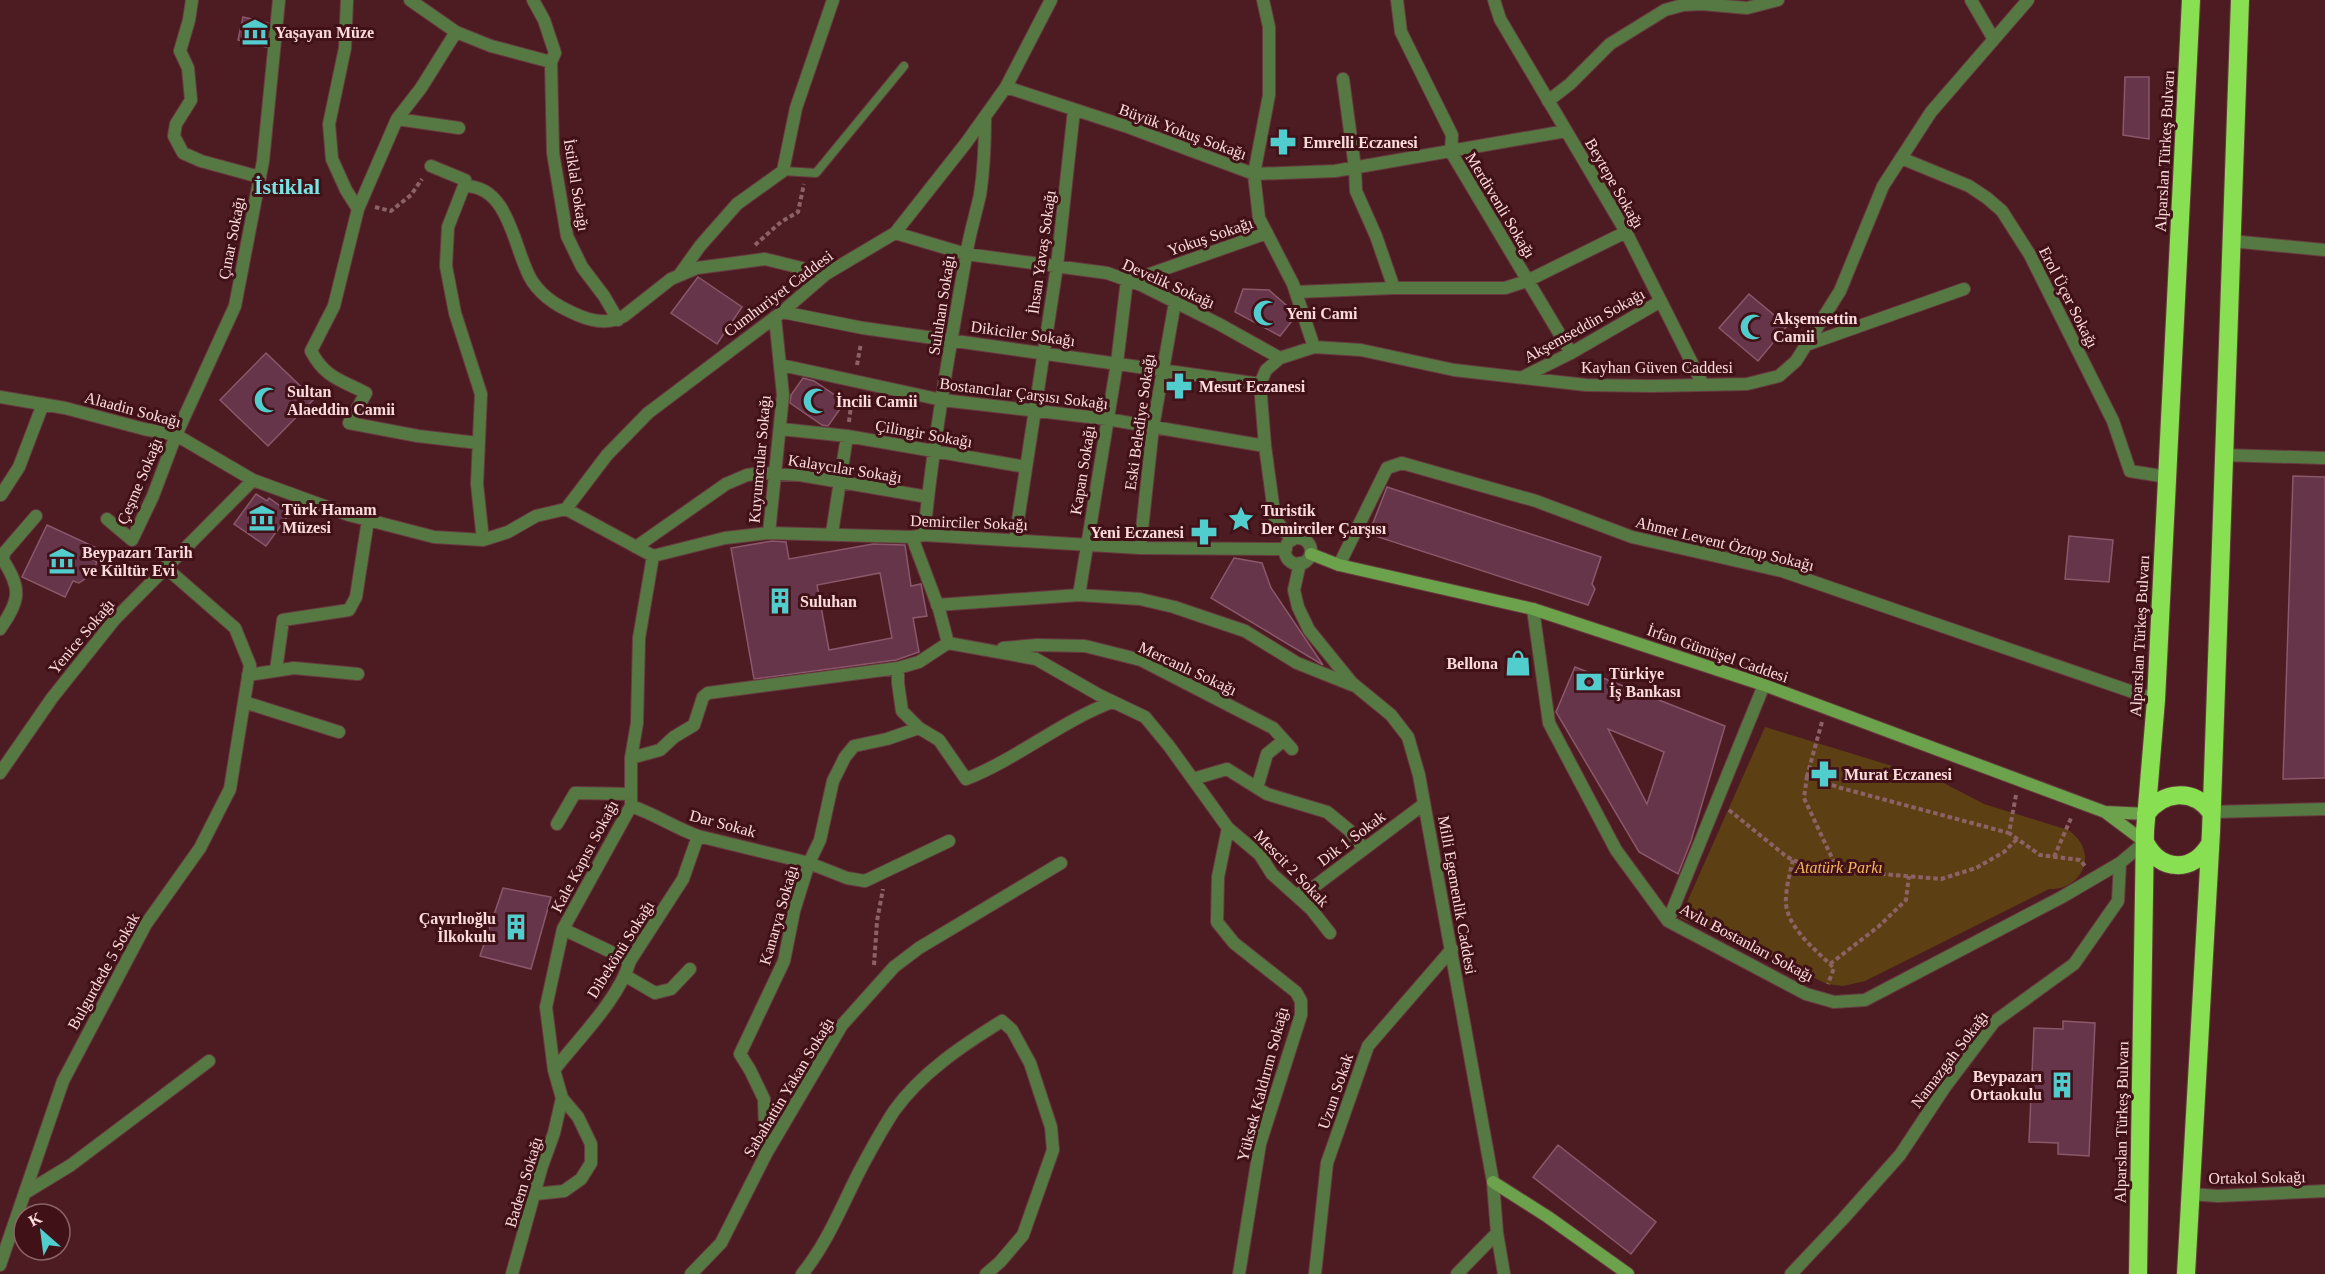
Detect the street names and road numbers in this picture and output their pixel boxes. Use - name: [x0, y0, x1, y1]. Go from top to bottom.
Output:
- street label: Alparslan Türkeş Bulvarı: [2152, 69, 2178, 233]
- street label: Büyük Yokuş Sokağı: [1116, 100, 1250, 164]
- street label: Beytepe Sokağı: [1581, 135, 1647, 232]
- street label: İstiklal Sokağı: [560, 138, 592, 233]
- street label: Merdivenli Sokağı: [1462, 150, 1539, 262]
- street label: İhsan Yavaş Sokağı: [1024, 188, 1060, 315]
- street label: Çınar Sokağı: [215, 195, 249, 281]
- street label: Yokuş Sokağı: [1165, 214, 1256, 260]
- street label: Erol Üçer Sokağı: [2035, 244, 2102, 352]
- street label: Cumhuriyet Caddesi: [720, 247, 837, 341]
- street label: Suluhan Sokağı: [925, 253, 959, 356]
- street label: Develik Sokağı: [1120, 256, 1218, 313]
- street label: Akşemseddin Sokağı: [1521, 285, 1649, 367]
- street label: Dikiciler Sokağı: [969, 318, 1077, 350]
- street label: Eski Belediye Sokağı: [1121, 352, 1159, 492]
- street label: Kayhan Güven Caddesi: [1581, 359, 1734, 377]
- street label: Bostancılar Çarşısı Sokağı: [939, 375, 1110, 413]
- street label: Alaadin Sokağı: [83, 388, 183, 432]
- street label: Kuyumcular Sokağı: [745, 394, 775, 524]
- street label: Çilingir Sokağı: [874, 417, 974, 451]
- street label: Kapan Sokağı: [1067, 424, 1099, 516]
- street label: Çeşme Sokağı: [114, 435, 166, 527]
- street label: Kalaycılar Sokağı: [787, 451, 904, 487]
- street label: Demirciler Sokağı: [910, 512, 1029, 534]
- street label: Ahmet Levent Öztop Sokağı: [1634, 513, 1817, 575]
- street label: Alparslan Türkeş Bulvarı: [2127, 554, 2153, 718]
- street label: Yenice Sokağı: [45, 595, 119, 678]
- street label: İrfan Gümüşel Caddesi: [1645, 621, 1791, 687]
- street label: Mercanlı Sokağı: [1136, 638, 1240, 700]
- street label: Kale Kapısı Sokağı: [548, 797, 622, 916]
- street label: Dar Sokak: [688, 806, 758, 840]
- street label: Dik 1 Sokak: [1314, 808, 1388, 869]
- street label: Milli Egemenlik Caddesi: [1434, 814, 1480, 976]
- street label: Mescit 2 Sokak: [1251, 827, 1332, 910]
- street label: Kanarya Sokağı: [756, 863, 802, 967]
- street label: Dibekönü Sokağı: [584, 897, 658, 1002]
- street label: Avlu Bostanları Sokağı: [1677, 900, 1817, 986]
- street label: Bulgurdede 5 Sokak: [64, 910, 143, 1033]
- street label: Yüksek Kaldırım Sokağı: [1234, 1005, 1292, 1163]
- street label: Namazgah Sokağı: [1907, 1007, 1992, 1112]
- street label: Sabahattin Yakan Sokağı: [740, 1014, 838, 1161]
- street label: Alparslan Türkeş Bulvarı: [2112, 1040, 2132, 1203]
- street label: Uzun Sokak: [1315, 1051, 1356, 1131]
- street label: Badem Sokağı: [502, 1134, 546, 1230]
- street label: Ortakol Sokağı: [2208, 1168, 2306, 1188]

